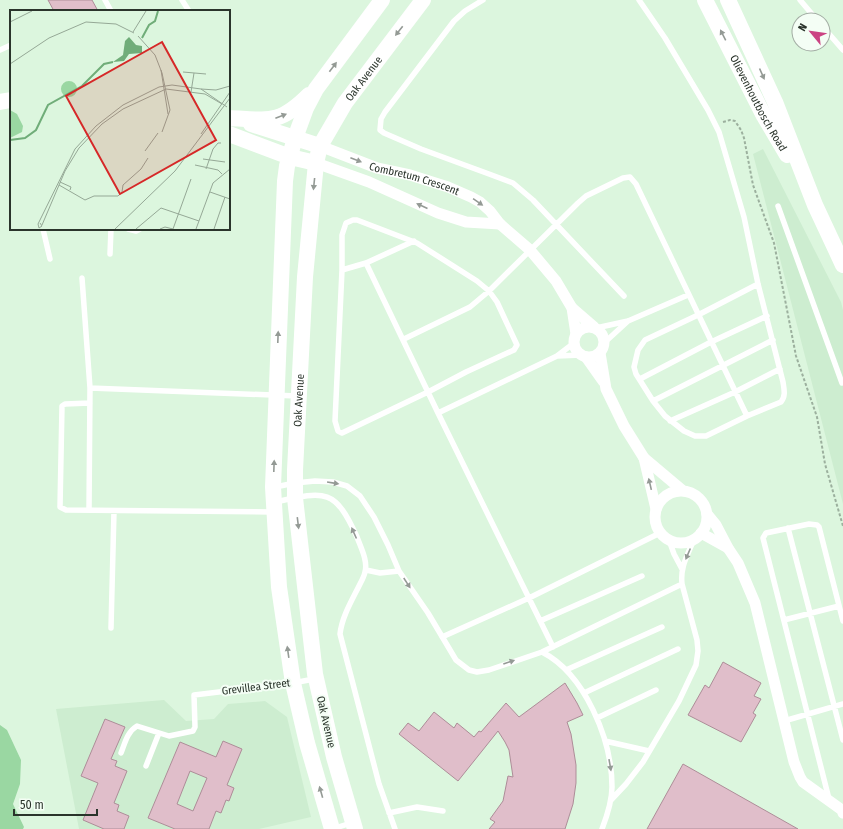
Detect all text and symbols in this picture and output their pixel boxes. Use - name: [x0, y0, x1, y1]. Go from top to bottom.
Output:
- inset map: [10, 10, 230, 230]
- north arrow: [791, 12, 831, 52]
- text: N: [795, 21, 810, 33]
- one-way arrow: [395, 26, 403, 37]
- one-way arrow: [720, 30, 726, 41]
- street label: Oak Avenue: [342, 53, 385, 104]
- street label: Olievenhoutbosch Road: [727, 53, 790, 153]
- one-way arrow: [328, 61, 337, 72]
- one-way arrow: [759, 68, 765, 79]
- one-way arrow: [276, 113, 288, 119]
- one-way arrow: [351, 157, 363, 163]
- street label: Combretum Crescent: [367, 159, 462, 198]
- one-way arrow: [311, 178, 317, 190]
- one-way arrow: [473, 198, 484, 206]
- one-way arrow: [417, 203, 428, 209]
- one-way arrow: [275, 331, 282, 343]
- street label: Oak Avenue: [291, 374, 306, 427]
- one-way arrow: [270, 460, 277, 472]
- one-way arrow: [646, 477, 652, 490]
- one-way arrow: [327, 480, 339, 486]
- one-way arrow: [295, 517, 301, 529]
- one-way arrow: [351, 527, 357, 538]
- one-way arrow: [685, 549, 691, 561]
- one-way arrow: [403, 578, 411, 589]
- one-way arrow: [285, 646, 291, 658]
- one-way arrow: [504, 659, 516, 665]
- street label: Grevillea Street: [221, 676, 291, 698]
- street label: Oak Avenue: [314, 695, 338, 749]
- one-way arrow: [607, 759, 613, 772]
- one-way arrow: [318, 785, 324, 797]
- scale bar: [14, 791, 97, 817]
- text: 50 m: [20, 798, 44, 812]

